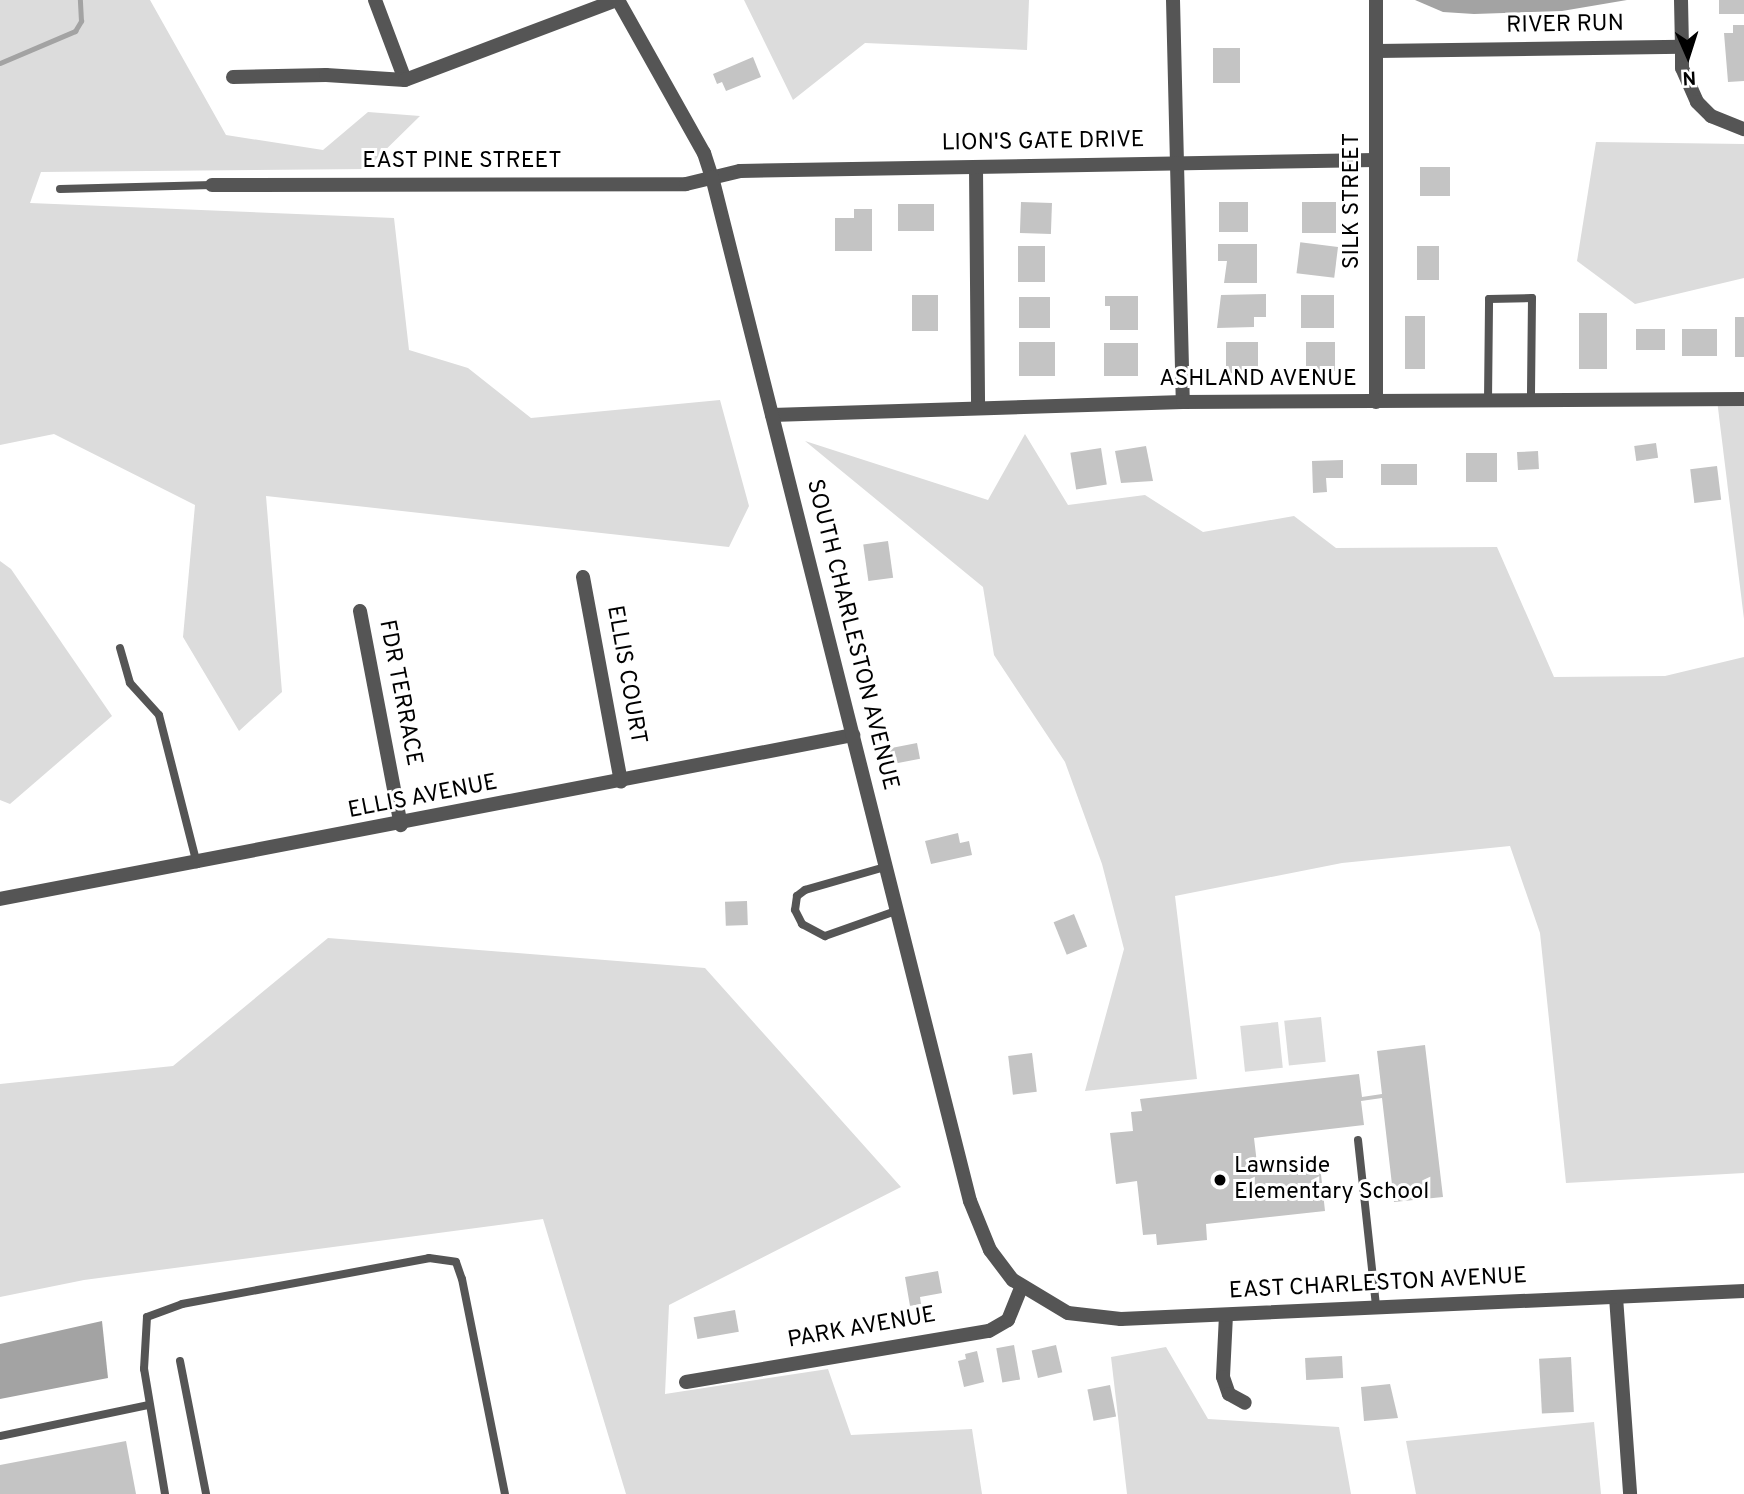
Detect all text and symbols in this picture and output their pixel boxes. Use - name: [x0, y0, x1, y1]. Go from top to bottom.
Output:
- street label: RIVER RUN: [1506, 11, 1624, 41]
- north arrow: [1653, 21, 1723, 91]
- text: N: [1682, 65, 1697, 89]
- street label: LION'S GATE DRIVE: [941, 127, 1145, 159]
- street label: SILK STREET: [1339, 133, 1367, 269]
- street label: EAST PINE STREET: [362, 148, 562, 176]
- street label: ASHLAND AVENUE: [1159, 366, 1357, 394]
- street label: SOUTH CHARLESTON AVENUE: [799, 476, 903, 794]
- street label: ELLIS COURT: [599, 603, 651, 747]
- street label: FDR TERRACE: [371, 617, 427, 769]
- street label: ELLIS AVENUE: [345, 770, 501, 826]
- place label: Lawnside Elementary School: [1234, 1153, 1429, 1207]
- marker: Lawnside Elementary School: [1212, 1172, 1228, 1188]
- street label: EAST CHARLESTON AVENUE: [1227, 1263, 1529, 1307]
- street label: PARK AVENUE: [785, 1302, 939, 1356]

